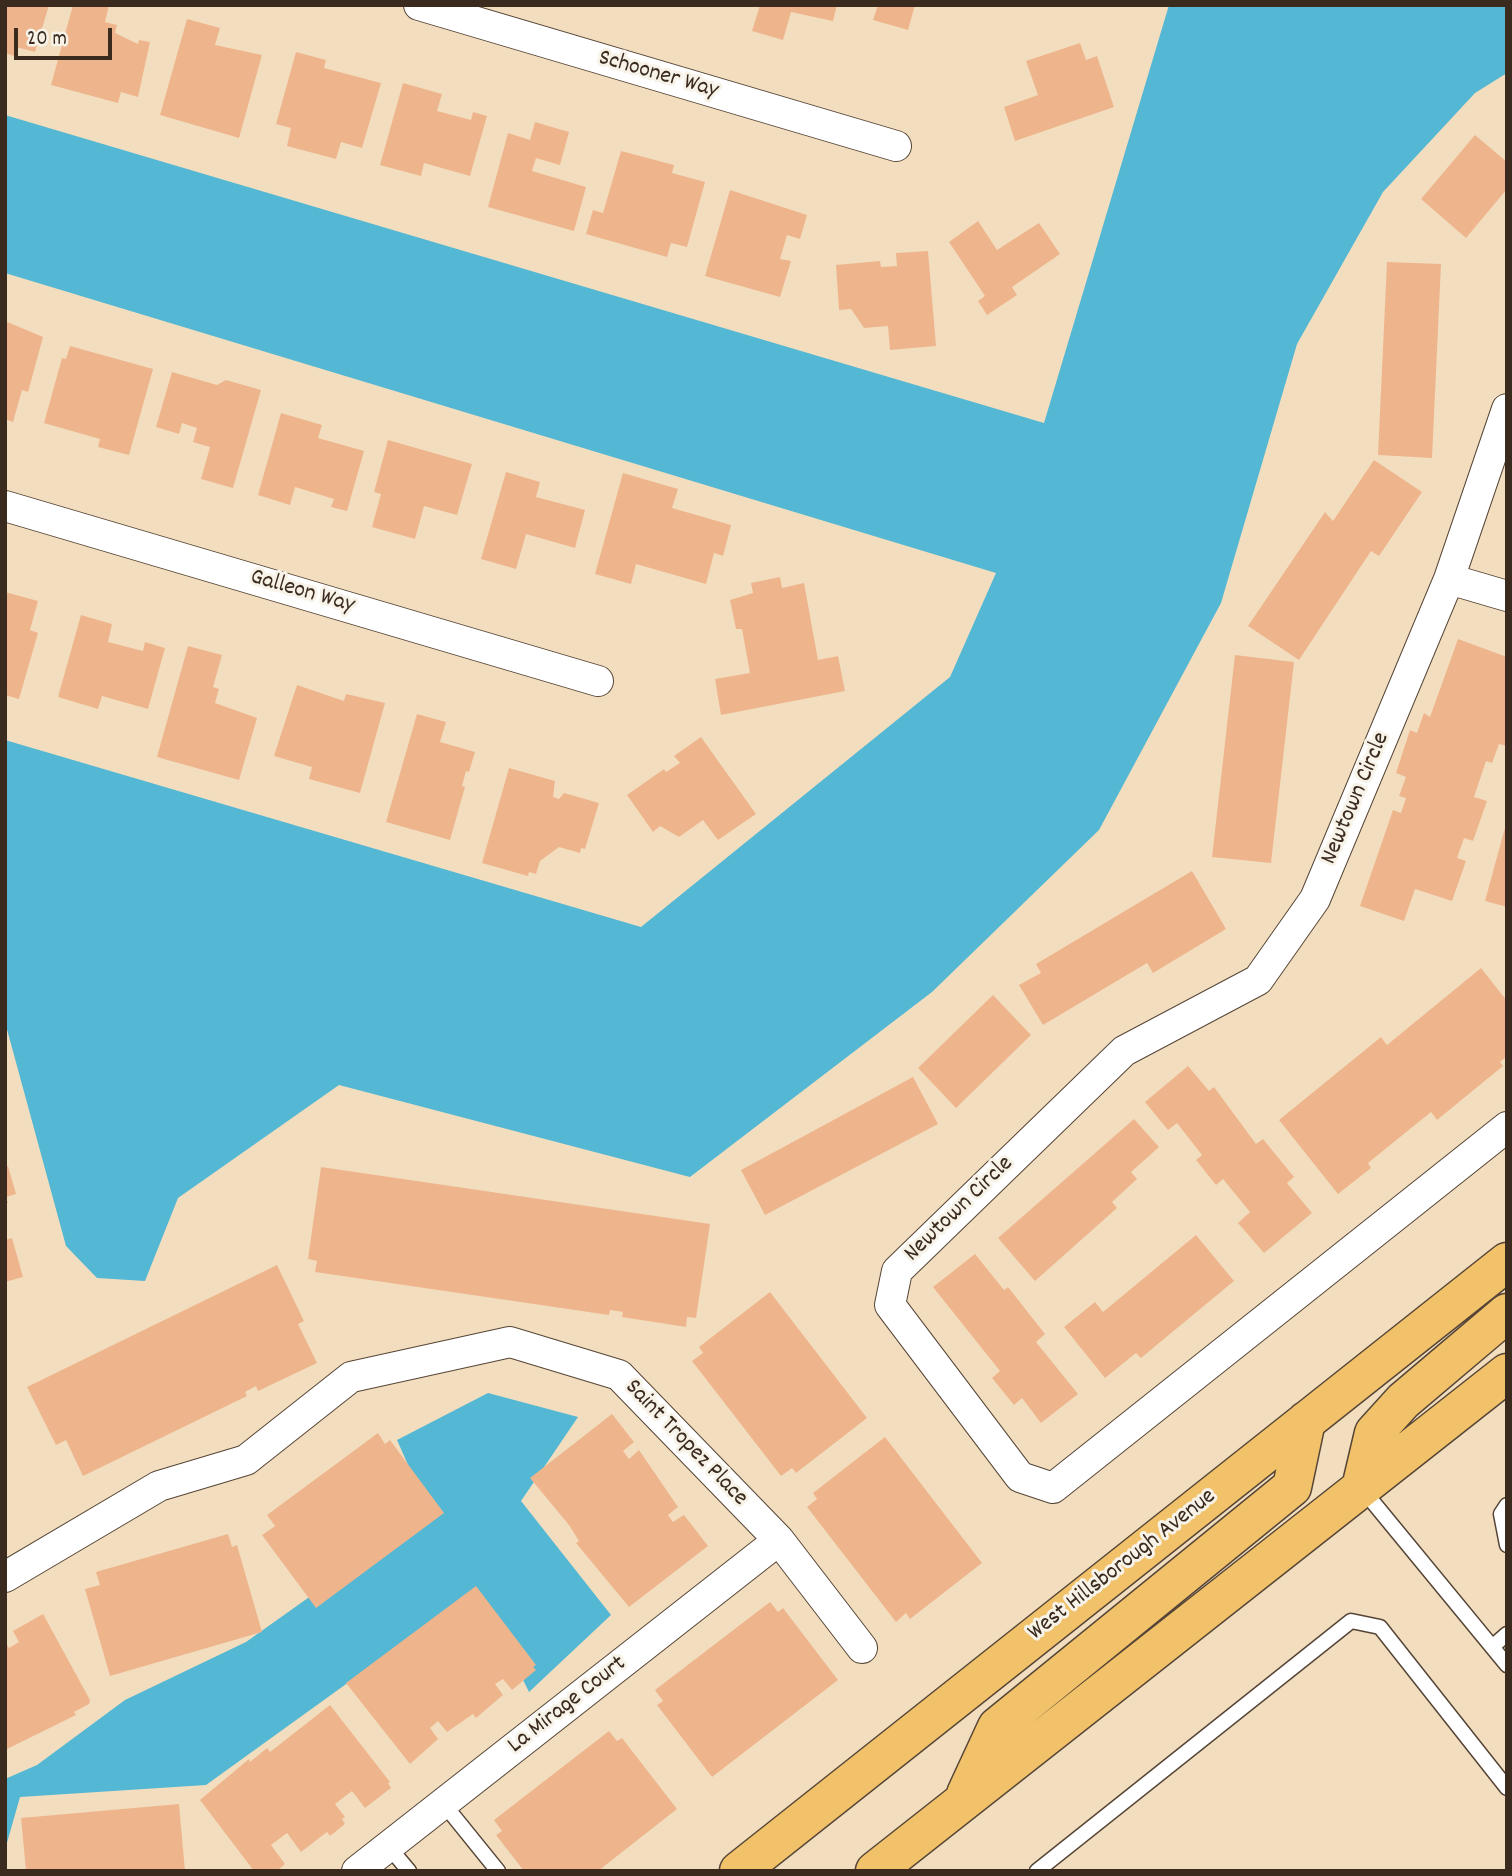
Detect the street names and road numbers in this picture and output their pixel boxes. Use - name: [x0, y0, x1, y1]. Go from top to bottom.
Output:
- street label: Schooner Way: [595, 45, 721, 107]
- street label: Galleon Way: [246, 564, 358, 622]
- street label: Newtown Circle: [1316, 729, 1398, 869]
- street label: Newtown Circle: [899, 1151, 1021, 1269]
- street label: Saint Tropez Place: [617, 1375, 753, 1513]
- street label: West Hillsborough Avenue: [1023, 1484, 1223, 1648]
- street label: La Mirage Court: [503, 1651, 633, 1761]

